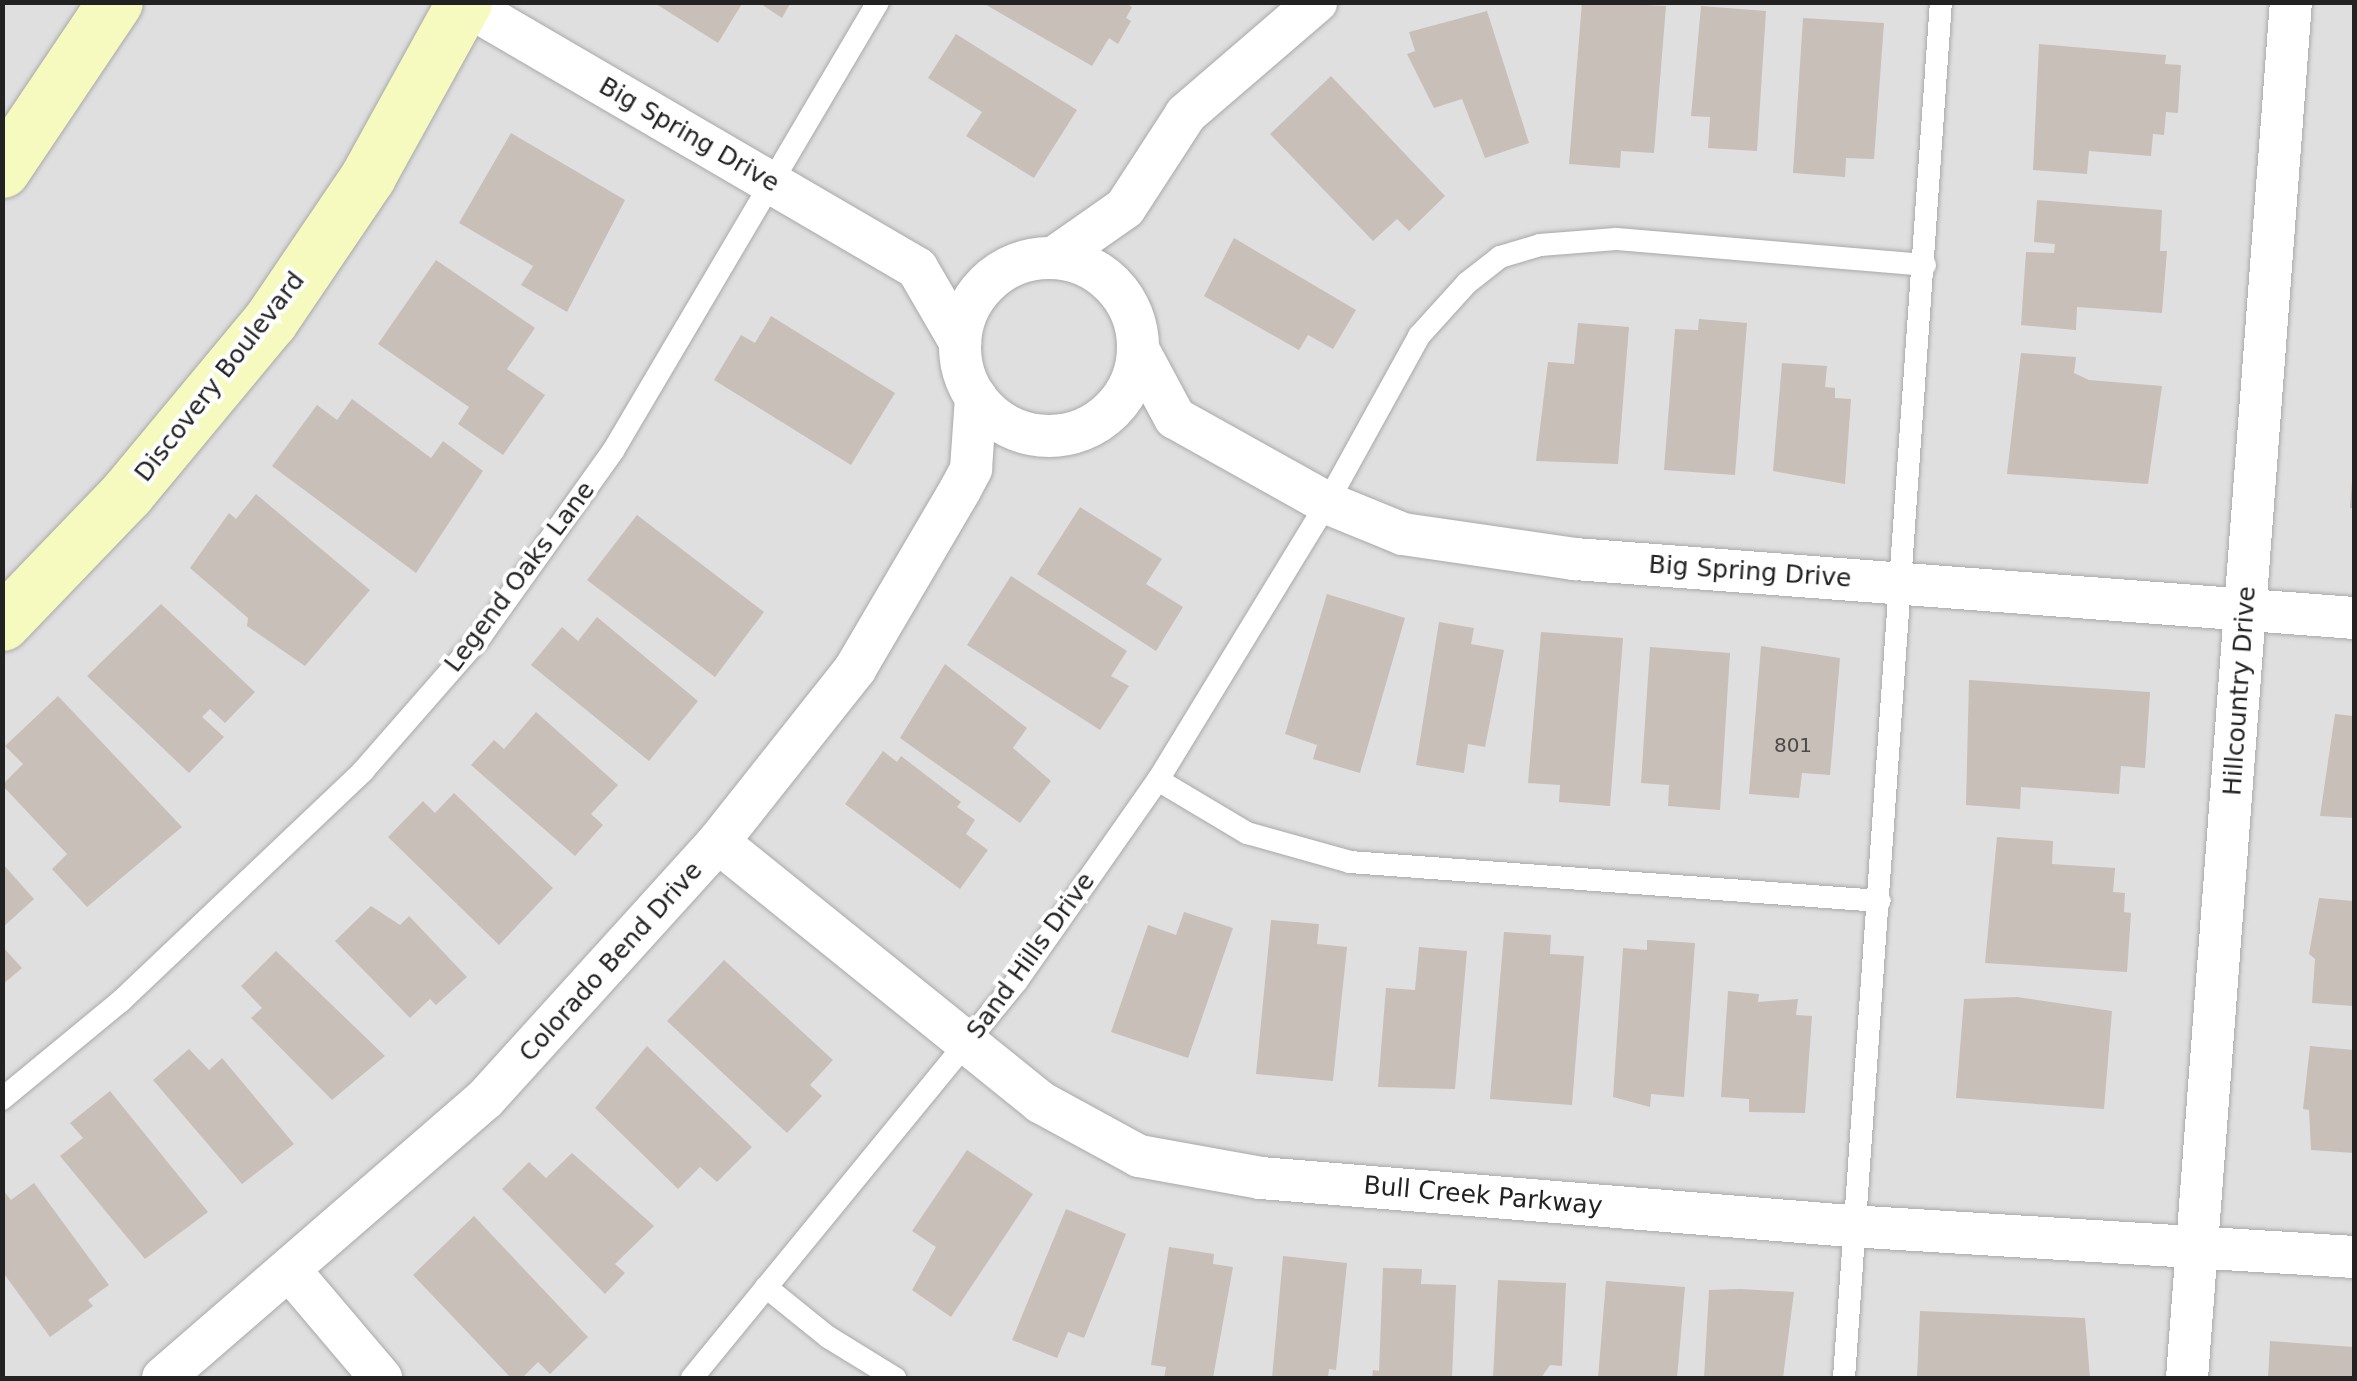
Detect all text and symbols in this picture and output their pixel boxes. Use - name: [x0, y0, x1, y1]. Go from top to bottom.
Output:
- street label: Big Spring Drive: [594, 71, 784, 199]
- street label: Discovery Boulevard: [129, 266, 311, 488]
- street label: Legend Oaks Lane: [439, 476, 601, 678]
- street label: Big Spring Drive: [1648, 550, 1852, 594]
- street label: Hillcountry Drive: [2218, 585, 2262, 797]
- house number: 801: [1774, 733, 1812, 757]
- street label: Colorado Bend Drive: [513, 856, 709, 1068]
- street label: Sand Hills Drive: [961, 867, 1101, 1045]
- street label: Bull Creek Parkway: [1362, 1171, 1604, 1221]

